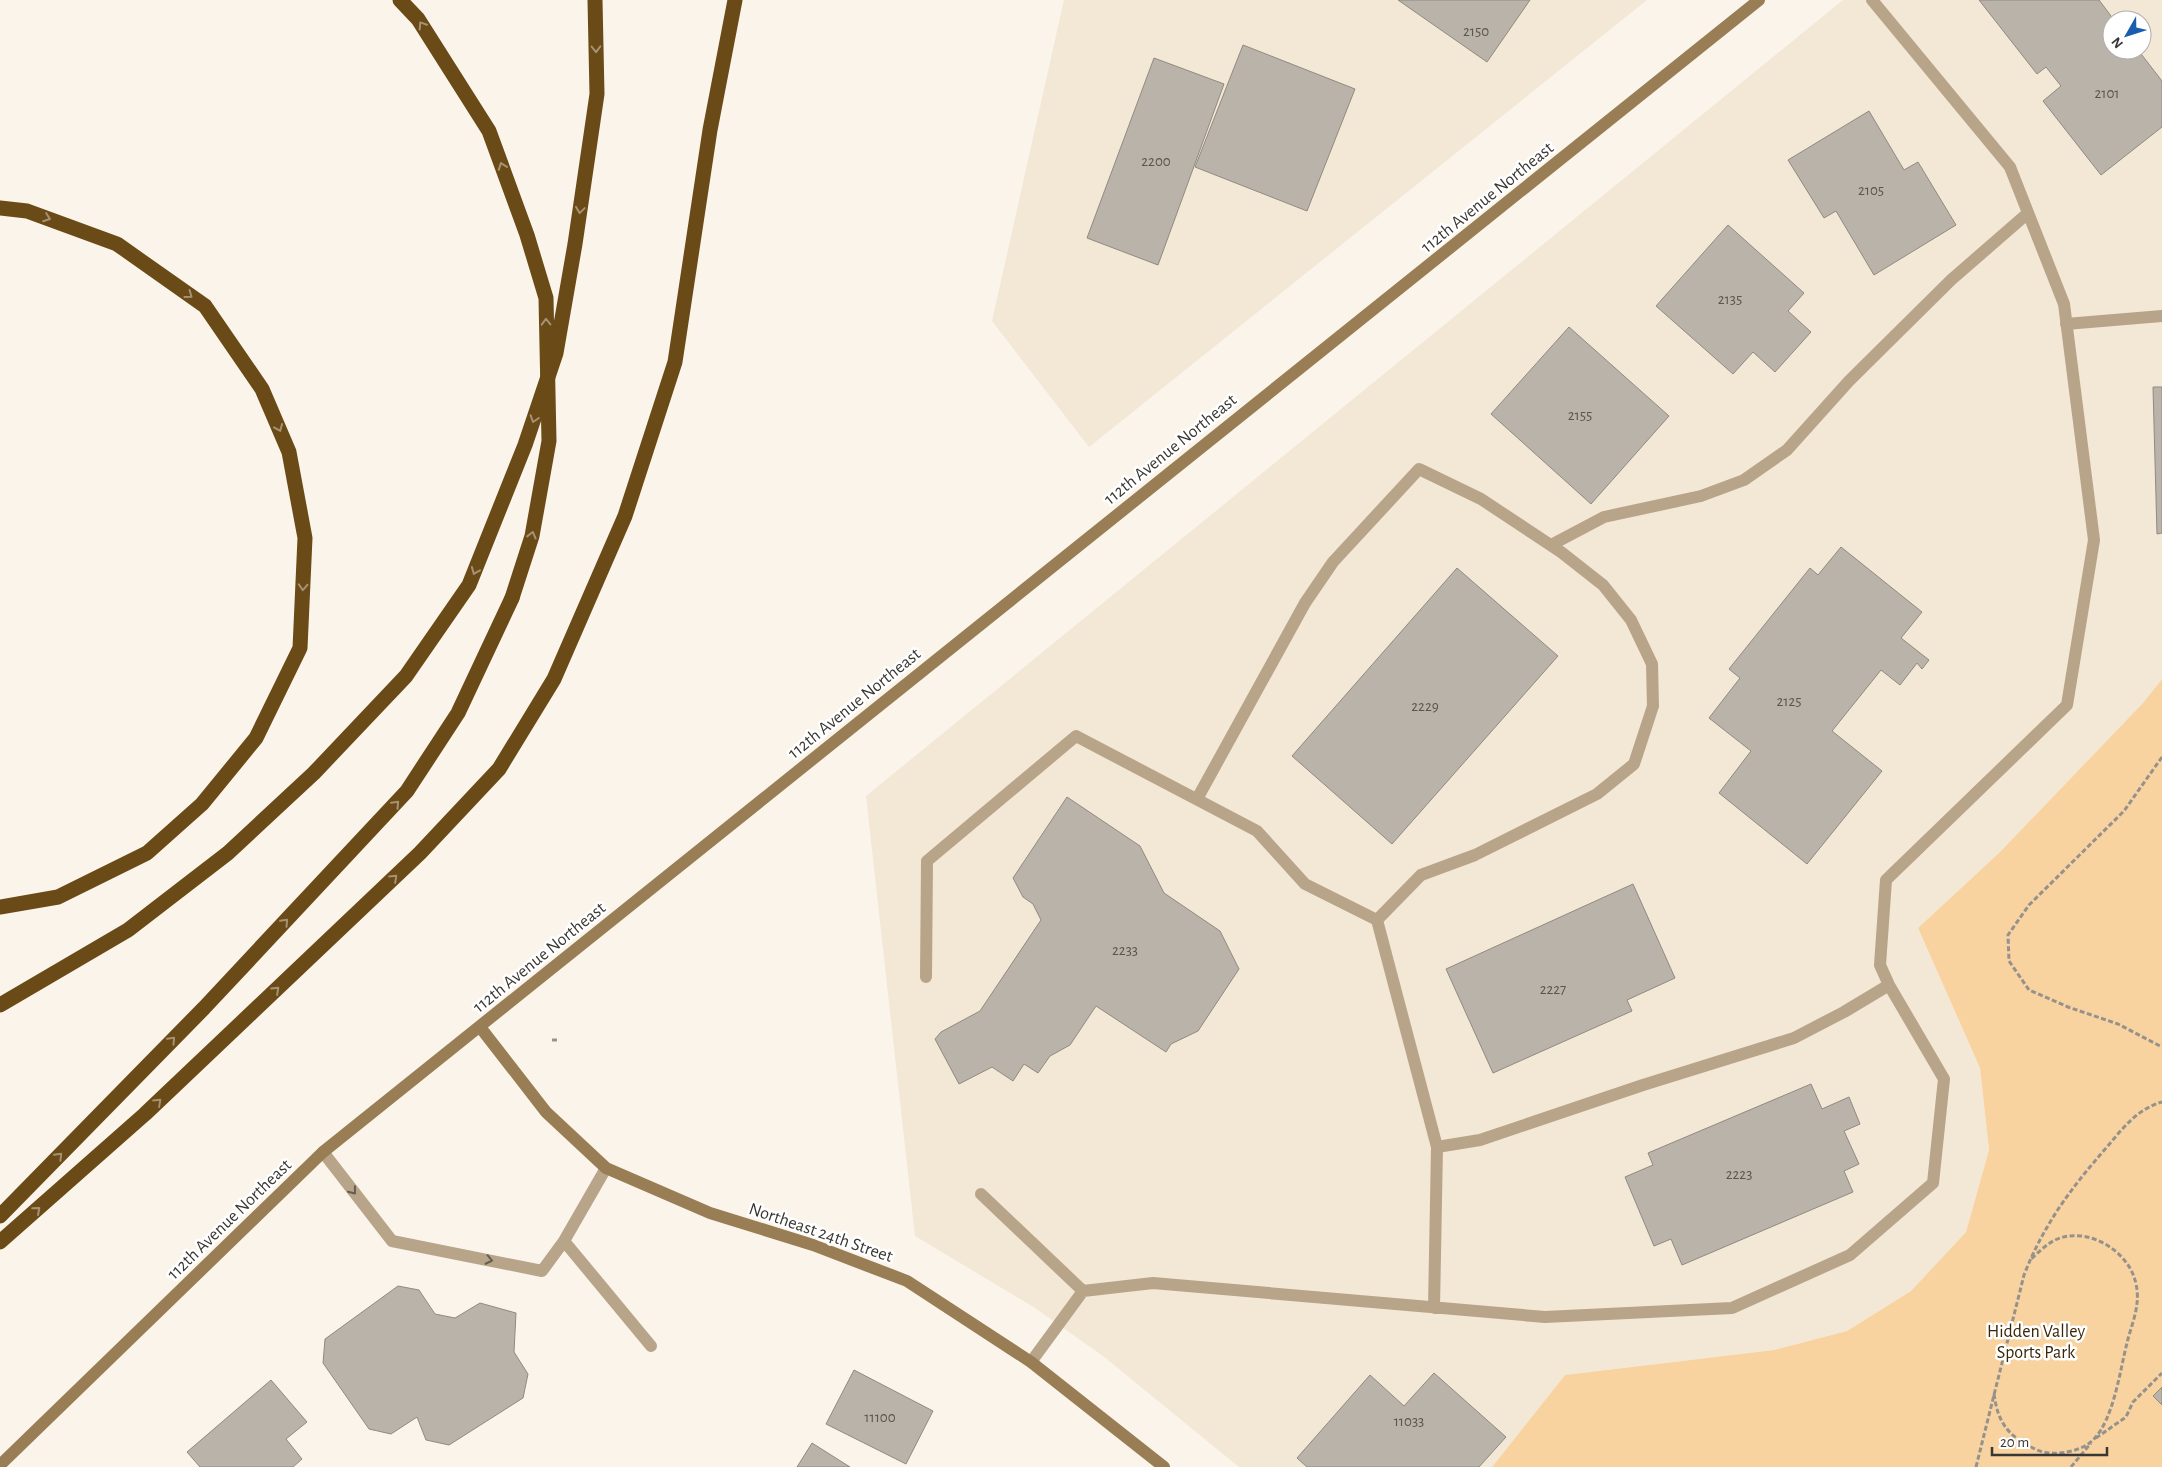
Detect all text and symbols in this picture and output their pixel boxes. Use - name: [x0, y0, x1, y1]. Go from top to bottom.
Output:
- north arrow: [2102, 10, 2152, 60]
- one-way arrow: [419, 22, 428, 31]
- house number: 2150: [1463, 24, 1489, 39]
- text: N: [2109, 34, 2126, 51]
- one-way arrow: [591, 45, 601, 53]
- house number: 2101: [2094, 86, 2120, 101]
- street label: 112th Avenue Northeast: [1418, 139, 1557, 257]
- house number: 2200: [1141, 154, 1171, 169]
- one-way arrow: [498, 162, 508, 171]
- house number: 2105: [1858, 183, 1884, 198]
- one-way arrow: [575, 206, 586, 214]
- one-way arrow: [43, 212, 51, 222]
- one-way arrow: [183, 289, 193, 298]
- house number: 2135: [1718, 292, 1742, 307]
- one-way arrow: [541, 317, 551, 325]
- street label: 112th Avenue Northeast: [1101, 391, 1240, 509]
- house number: 2155: [1568, 408, 1592, 423]
- one-way arrow: [530, 415, 540, 423]
- one-way arrow: [272, 423, 283, 432]
- one-way arrow: [526, 531, 536, 539]
- one-way arrow: [471, 566, 481, 575]
- one-way arrow: [298, 583, 308, 591]
- street label: 112th Avenue Northeast: [785, 645, 924, 763]
- house number: 2125: [1776, 694, 1802, 709]
- house number: 2229: [1411, 699, 1439, 714]
- one-way arrow: [390, 800, 399, 809]
- one-way arrow: [388, 875, 397, 884]
- street label: 112th Avenue Northeast: [470, 899, 609, 1017]
- one-way arrow: [279, 919, 288, 928]
- house number: 2233: [1112, 943, 1138, 958]
- house number: 2227: [1540, 982, 1566, 997]
- one-way arrow: [270, 987, 279, 996]
- one-way arrow: [166, 1037, 175, 1046]
- one-way arrow: [152, 1099, 161, 1108]
- one-way arrow: [53, 1153, 62, 1162]
- street label: 112th Avenue Northeast: [164, 1156, 295, 1283]
- house number: 2223: [1726, 1167, 1752, 1182]
- one-way arrow: [347, 1185, 356, 1194]
- street label: Northeast 24th Street: [746, 1200, 895, 1266]
- one-way arrow: [31, 1206, 40, 1215]
- one-way arrow: [484, 1255, 493, 1265]
- park label: Hidden Valley Sports Park: [1987, 1323, 2085, 1362]
- house number: 11100: [864, 1410, 896, 1425]
- house number: 11033: [1394, 1414, 1424, 1429]
- scale bar: [1992, 1424, 2107, 1456]
- text: 20 m: [2000, 1435, 2029, 1450]

